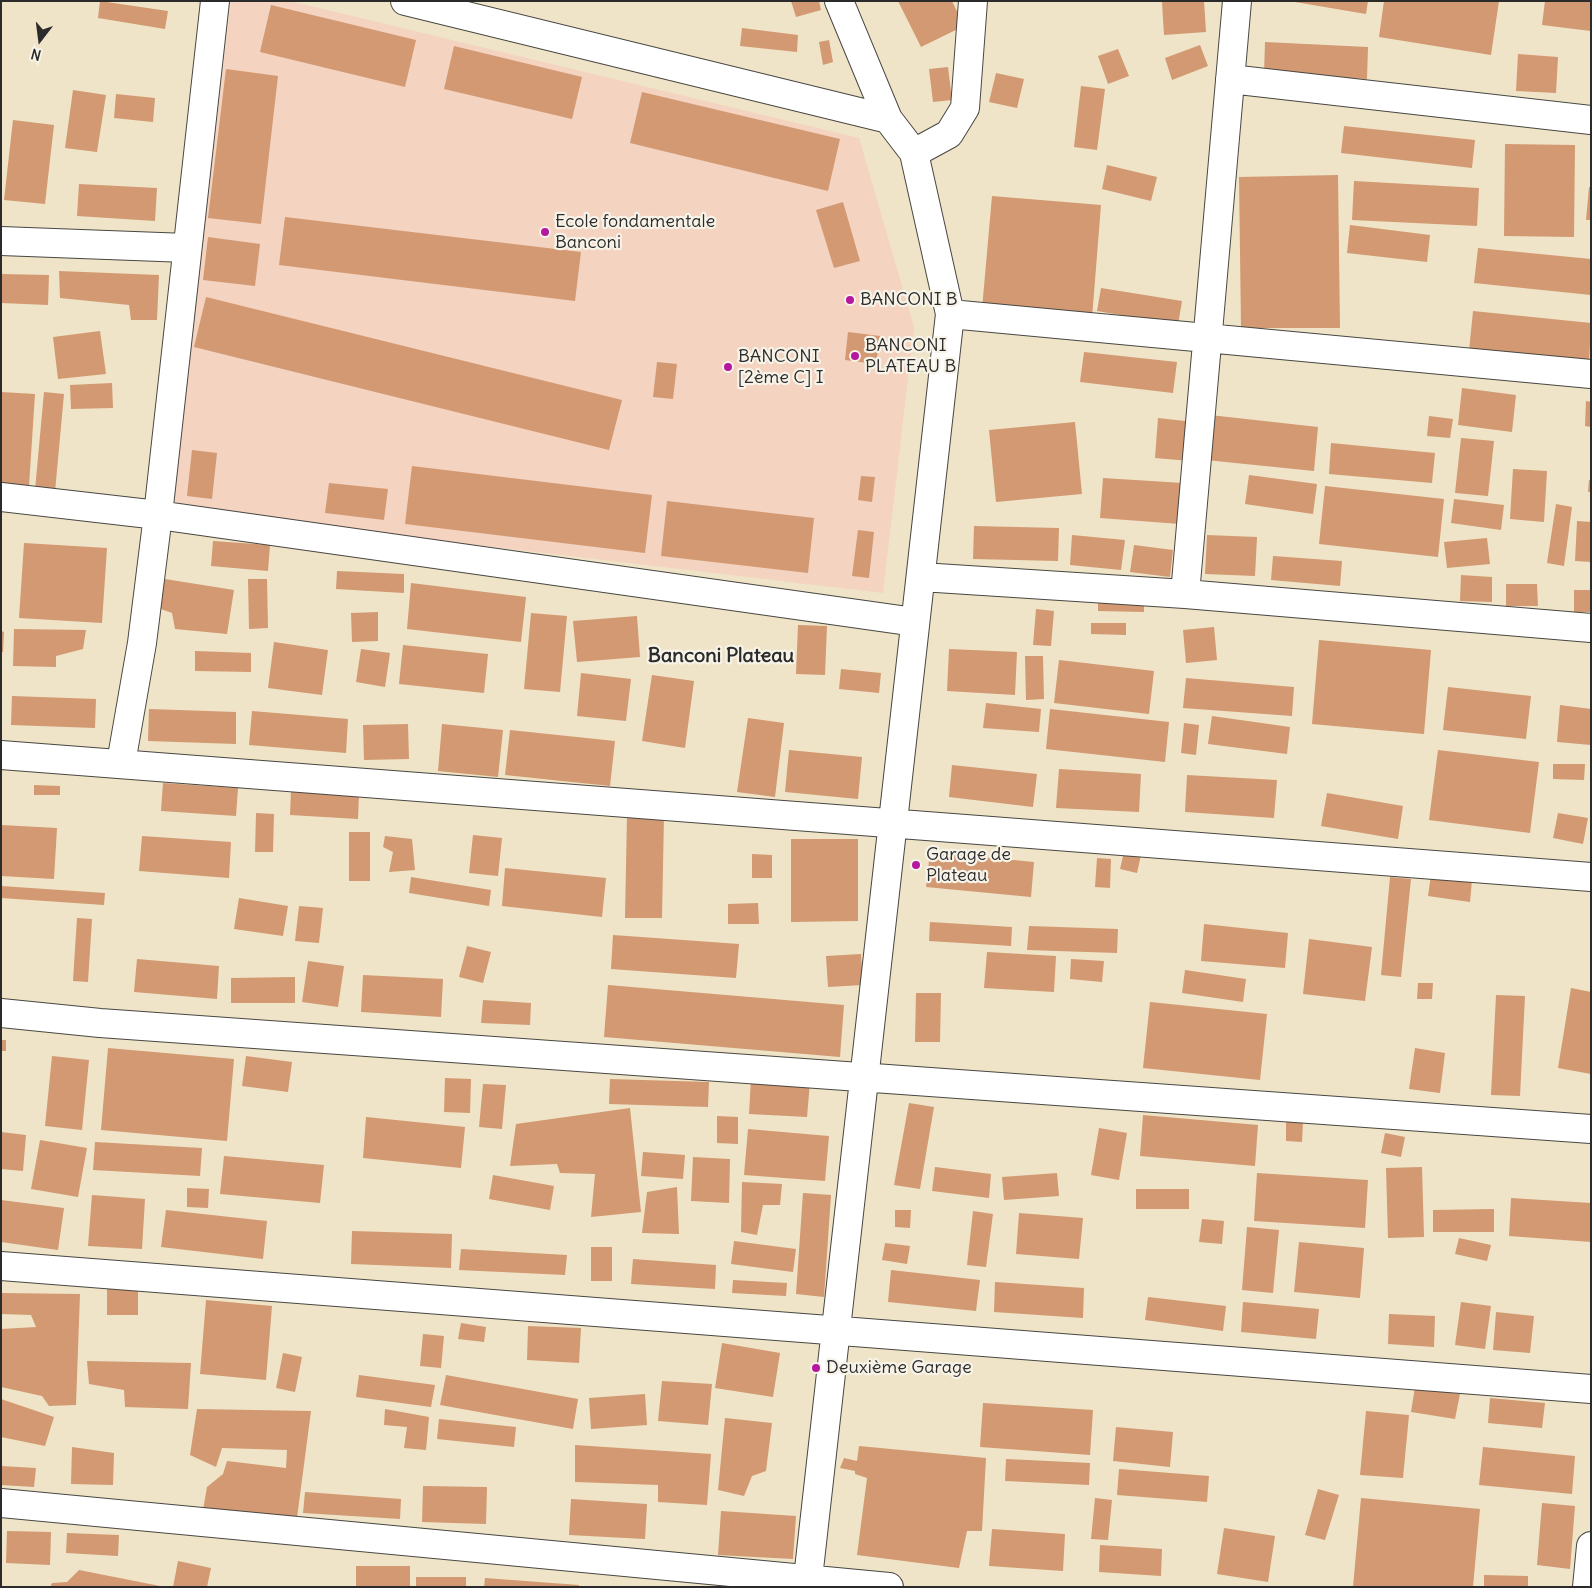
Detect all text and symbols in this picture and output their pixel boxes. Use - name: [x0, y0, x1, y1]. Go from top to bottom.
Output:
- north arrow: [15, 15, 65, 65]
- text: N: [29, 45, 43, 64]
- place label: Ecole fondamentale Banconi: [555, 211, 715, 253]
- marker: Ecole fondamentale Banconi: [539, 226, 551, 238]
- place label: BANCONI B: [860, 289, 958, 311]
- marker: BANCONI B: [844, 294, 856, 306]
- place label: BANCONI PLATEAU B: [865, 335, 956, 378]
- place label: BANCONI [2ème C] I: [738, 346, 823, 388]
- marker: BANCONI PLATEAU B: [849, 350, 861, 362]
- marker: BANCONI [2ème C] I: [722, 361, 734, 373]
- district label: Banconi Plateau: [648, 644, 794, 668]
- place label: Garage de Plateau: [926, 844, 1011, 886]
- marker: Garage de Plateau: [910, 859, 922, 871]
- place label: Deuxième Garage: [826, 1357, 972, 1379]
- marker: Deuxième Garage: [810, 1362, 822, 1374]

